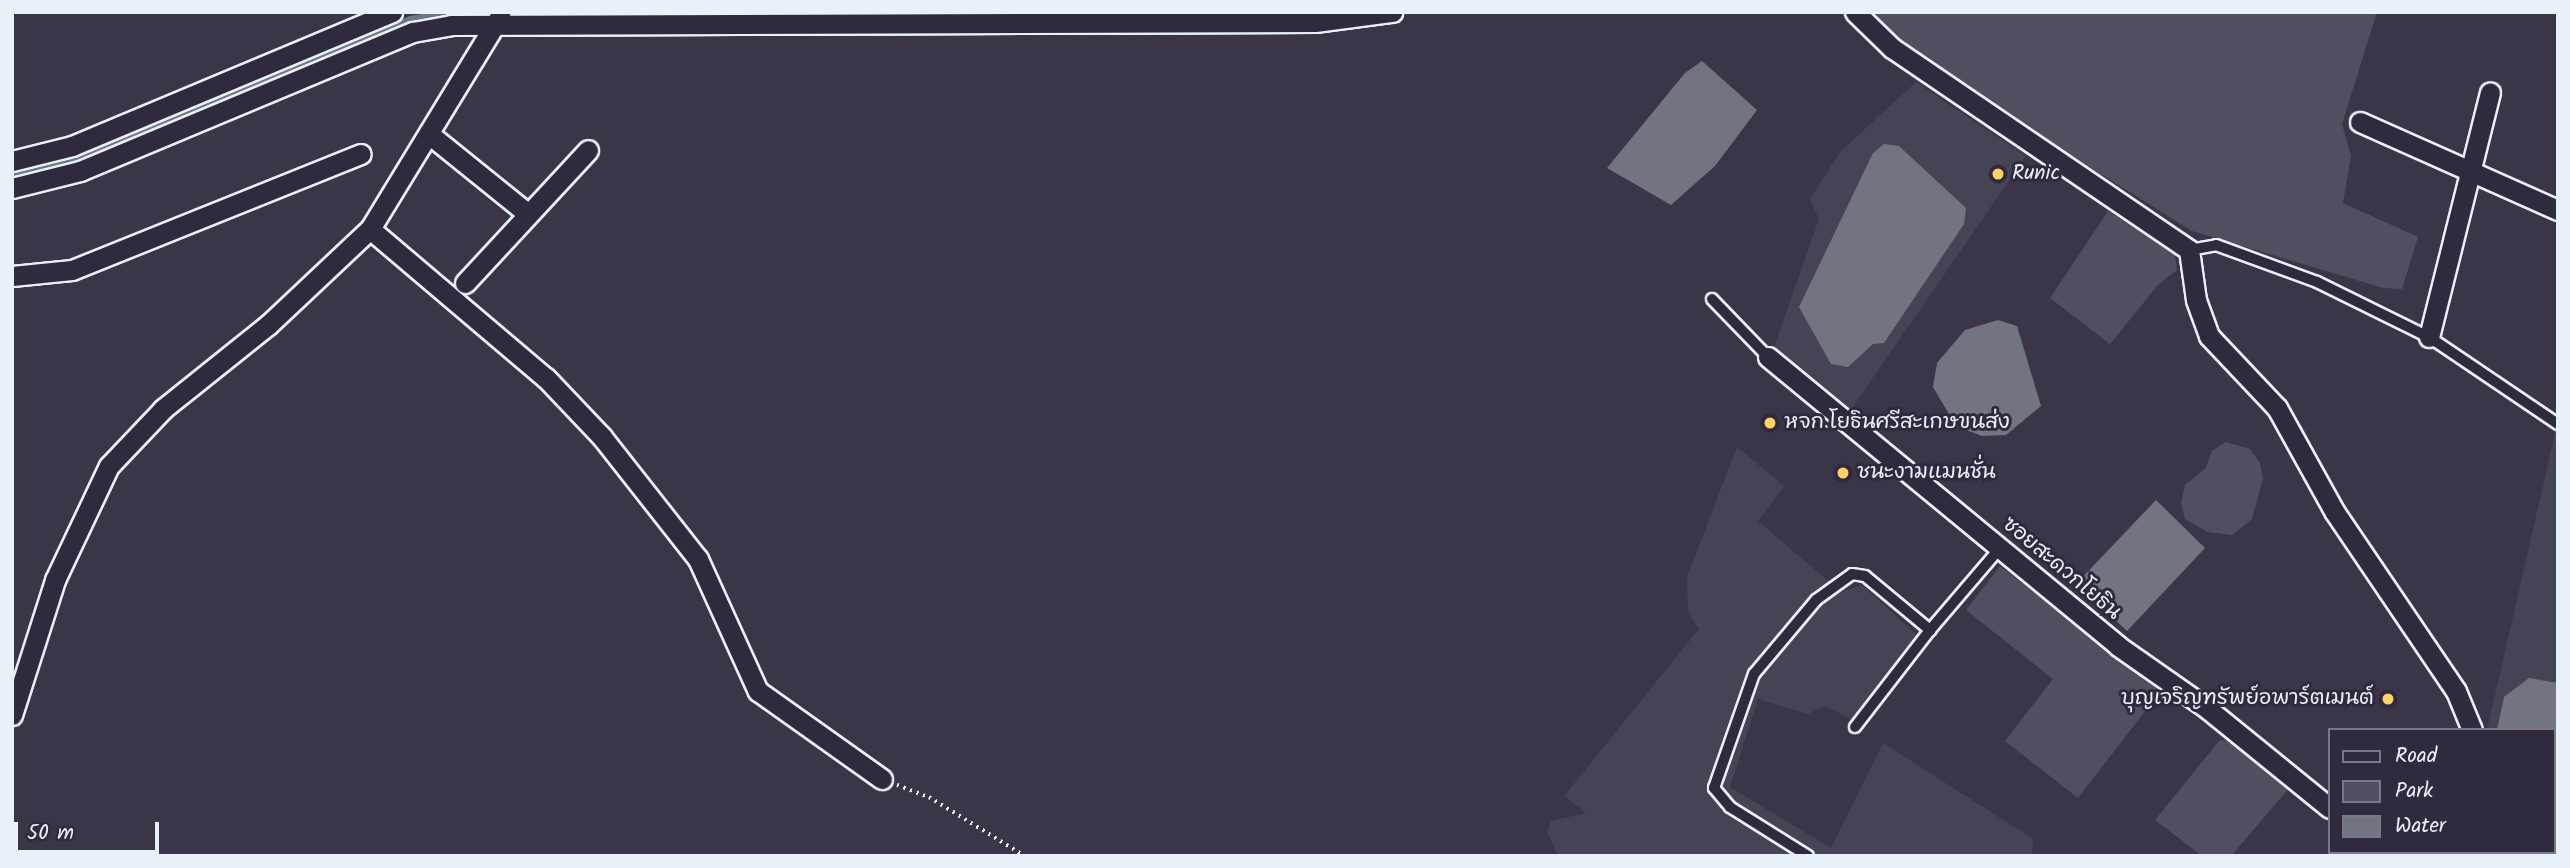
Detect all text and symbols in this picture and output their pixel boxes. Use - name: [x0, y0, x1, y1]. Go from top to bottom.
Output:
- place label: Runic: [2012, 161, 2060, 187]
- marker: Runic: [1990, 166, 2006, 182]
- place label: หจก.โยธินศรีสะเกษขนส่ง: [1784, 410, 2010, 436]
- marker: หจก.โยธินศรีสะเกษขนส่ง: [1762, 415, 1778, 431]
- place label: ชนะงามแมนชั่น: [1857, 460, 1996, 486]
- marker: ชนะงามแมนชั่น: [1835, 465, 1851, 481]
- street label: ซอยสะดวกโยธิน: [1997, 512, 2125, 626]
- place label: บุญเจริญทรัพย์อพาร์ตเมนต์: [2121, 686, 2374, 712]
- marker: บุญเจริญทรัพย์อพาร์ตเมนต์: [2380, 691, 2396, 707]
- legend: [2328, 728, 2556, 854]
- text: Road: [2395, 740, 2437, 773]
- text: Park: [2395, 775, 2433, 808]
- scale bar: [18, 808, 163, 852]
- text: Water: [2395, 810, 2446, 843]
- text: 50 m: [27, 817, 74, 850]

